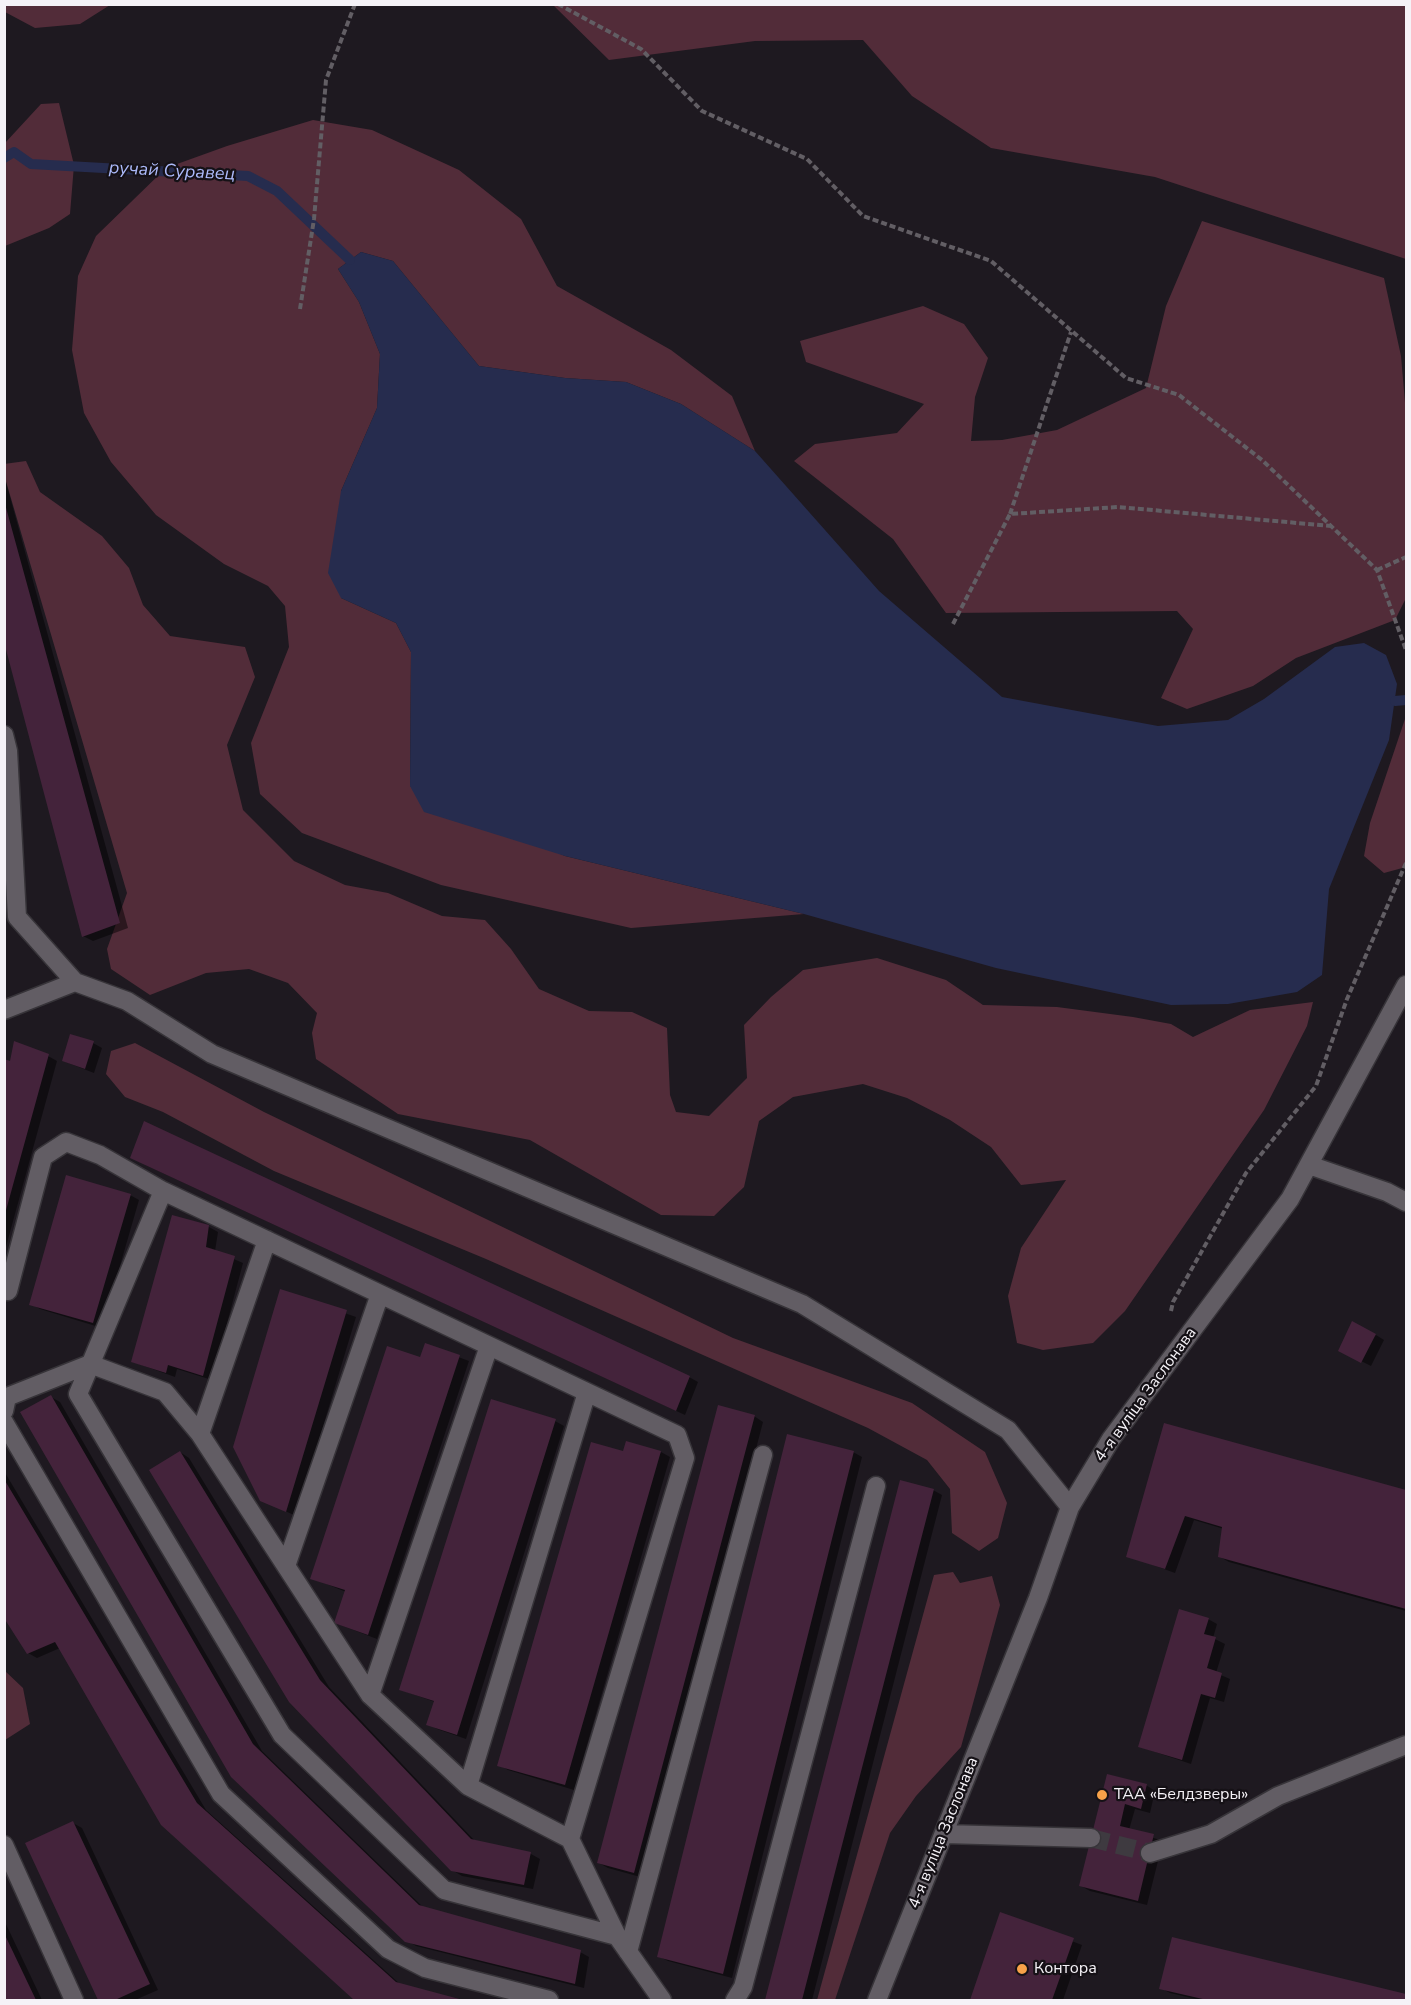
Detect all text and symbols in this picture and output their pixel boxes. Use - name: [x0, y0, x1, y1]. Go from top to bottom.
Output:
- water label: ручай Суравец: [108, 158, 236, 186]
- street label: 4-я вуліца Заслонава: [1091, 1324, 1201, 1466]
- street label: 4-я вуліца Заслонава: [905, 1755, 983, 1911]
- place label: ТАА «Белдзверы»: [1114, 1785, 1248, 1805]
- marker: ТАА «Белдзверы»: [1095, 1788, 1109, 1802]
- place label: Контора: [1034, 1959, 1097, 1979]
- marker: Контора: [1015, 1962, 1029, 1976]

